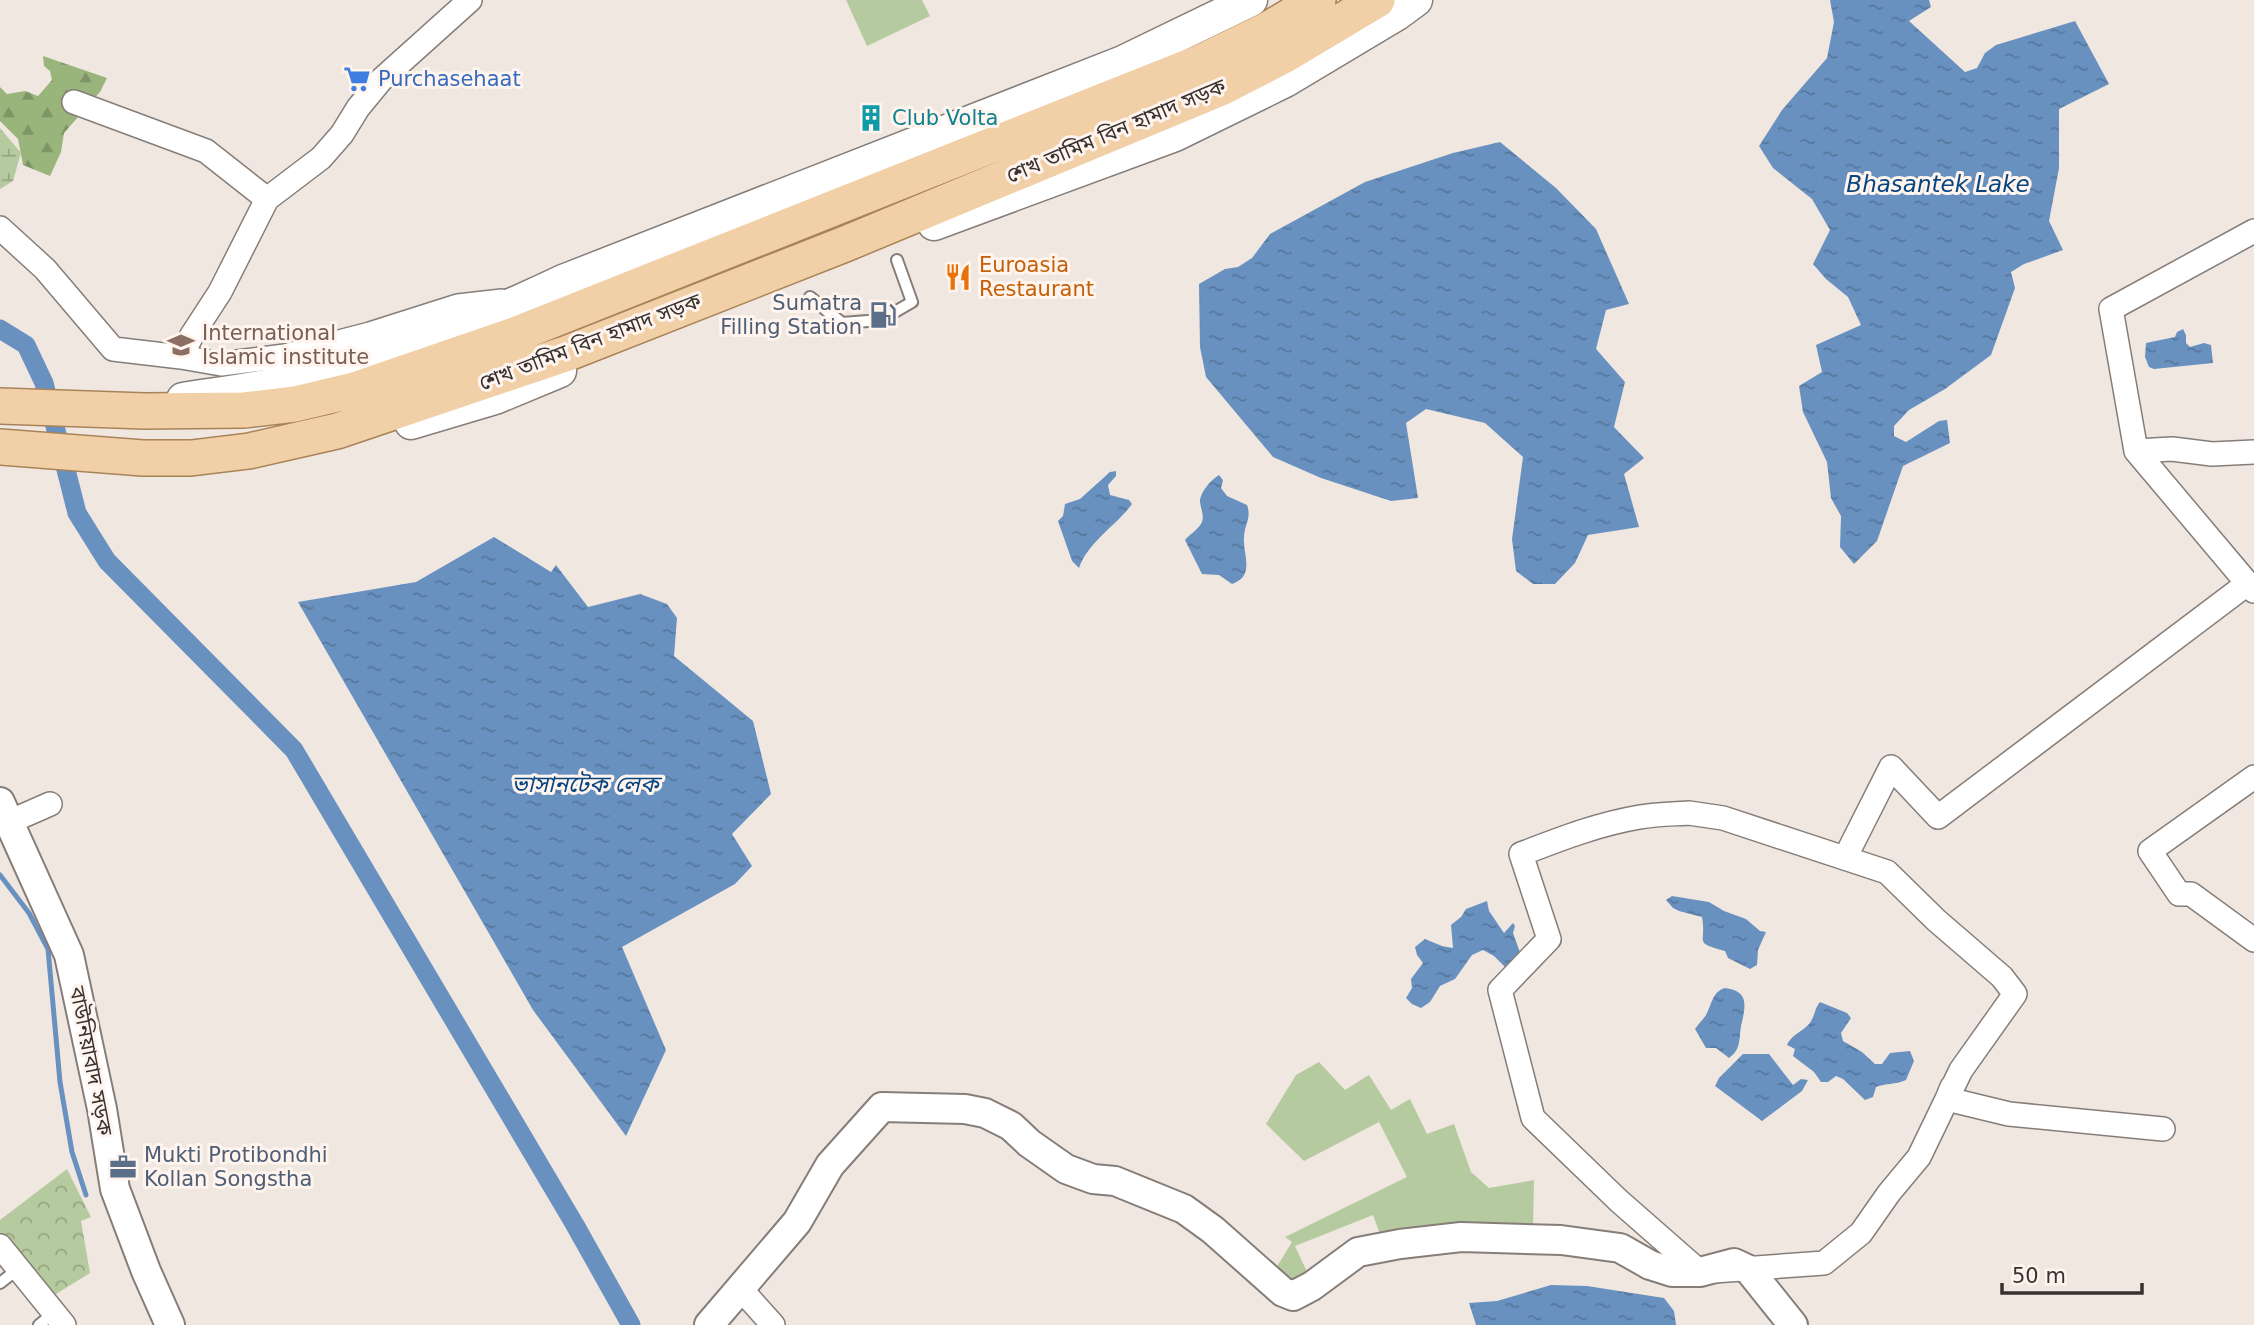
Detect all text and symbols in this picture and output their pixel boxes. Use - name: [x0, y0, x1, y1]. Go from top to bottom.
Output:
- supermarket icon: Purchasehaat: [342, 64, 372, 94]
- place label: Purchasehaat: [378, 67, 521, 91]
- street label: শেখ তামিম বিন হামাদ সড়ক: [1003, 73, 1230, 188]
- building icon: Club Volta: [856, 103, 886, 133]
- place label: Club Volta: [892, 106, 998, 130]
- water label: Bhasantek Lake: [1846, 171, 2030, 197]
- place label: Euroasia Restaurant: [979, 253, 1094, 301]
- restaurant icon: Euroasia Restaurant: [943, 262, 973, 292]
- street label: শেখ তামিম বিন হামাদ সড়ক: [476, 288, 705, 395]
- place label: Sumatra Filling Station: [720, 291, 862, 339]
- fuel station icon: Sumatra Filling Station: [868, 300, 898, 330]
- place label: International Islamic institute: [202, 321, 369, 369]
- school or university icon: International Islamic institute: [166, 330, 196, 360]
- water label: ভাসানটেক লেক: [512, 771, 663, 797]
- street label: বাউনিয়াবাদ সড়ক: [65, 983, 117, 1139]
- place label: Mukti Protibondhi Kollan Songstha: [144, 1143, 328, 1191]
- office icon: Mukti Protibondhi Kollan Songstha: [108, 1152, 138, 1182]
- scale bar: [2002, 1252, 2142, 1296]
- text: 50 m: [2012, 1264, 2066, 1288]

